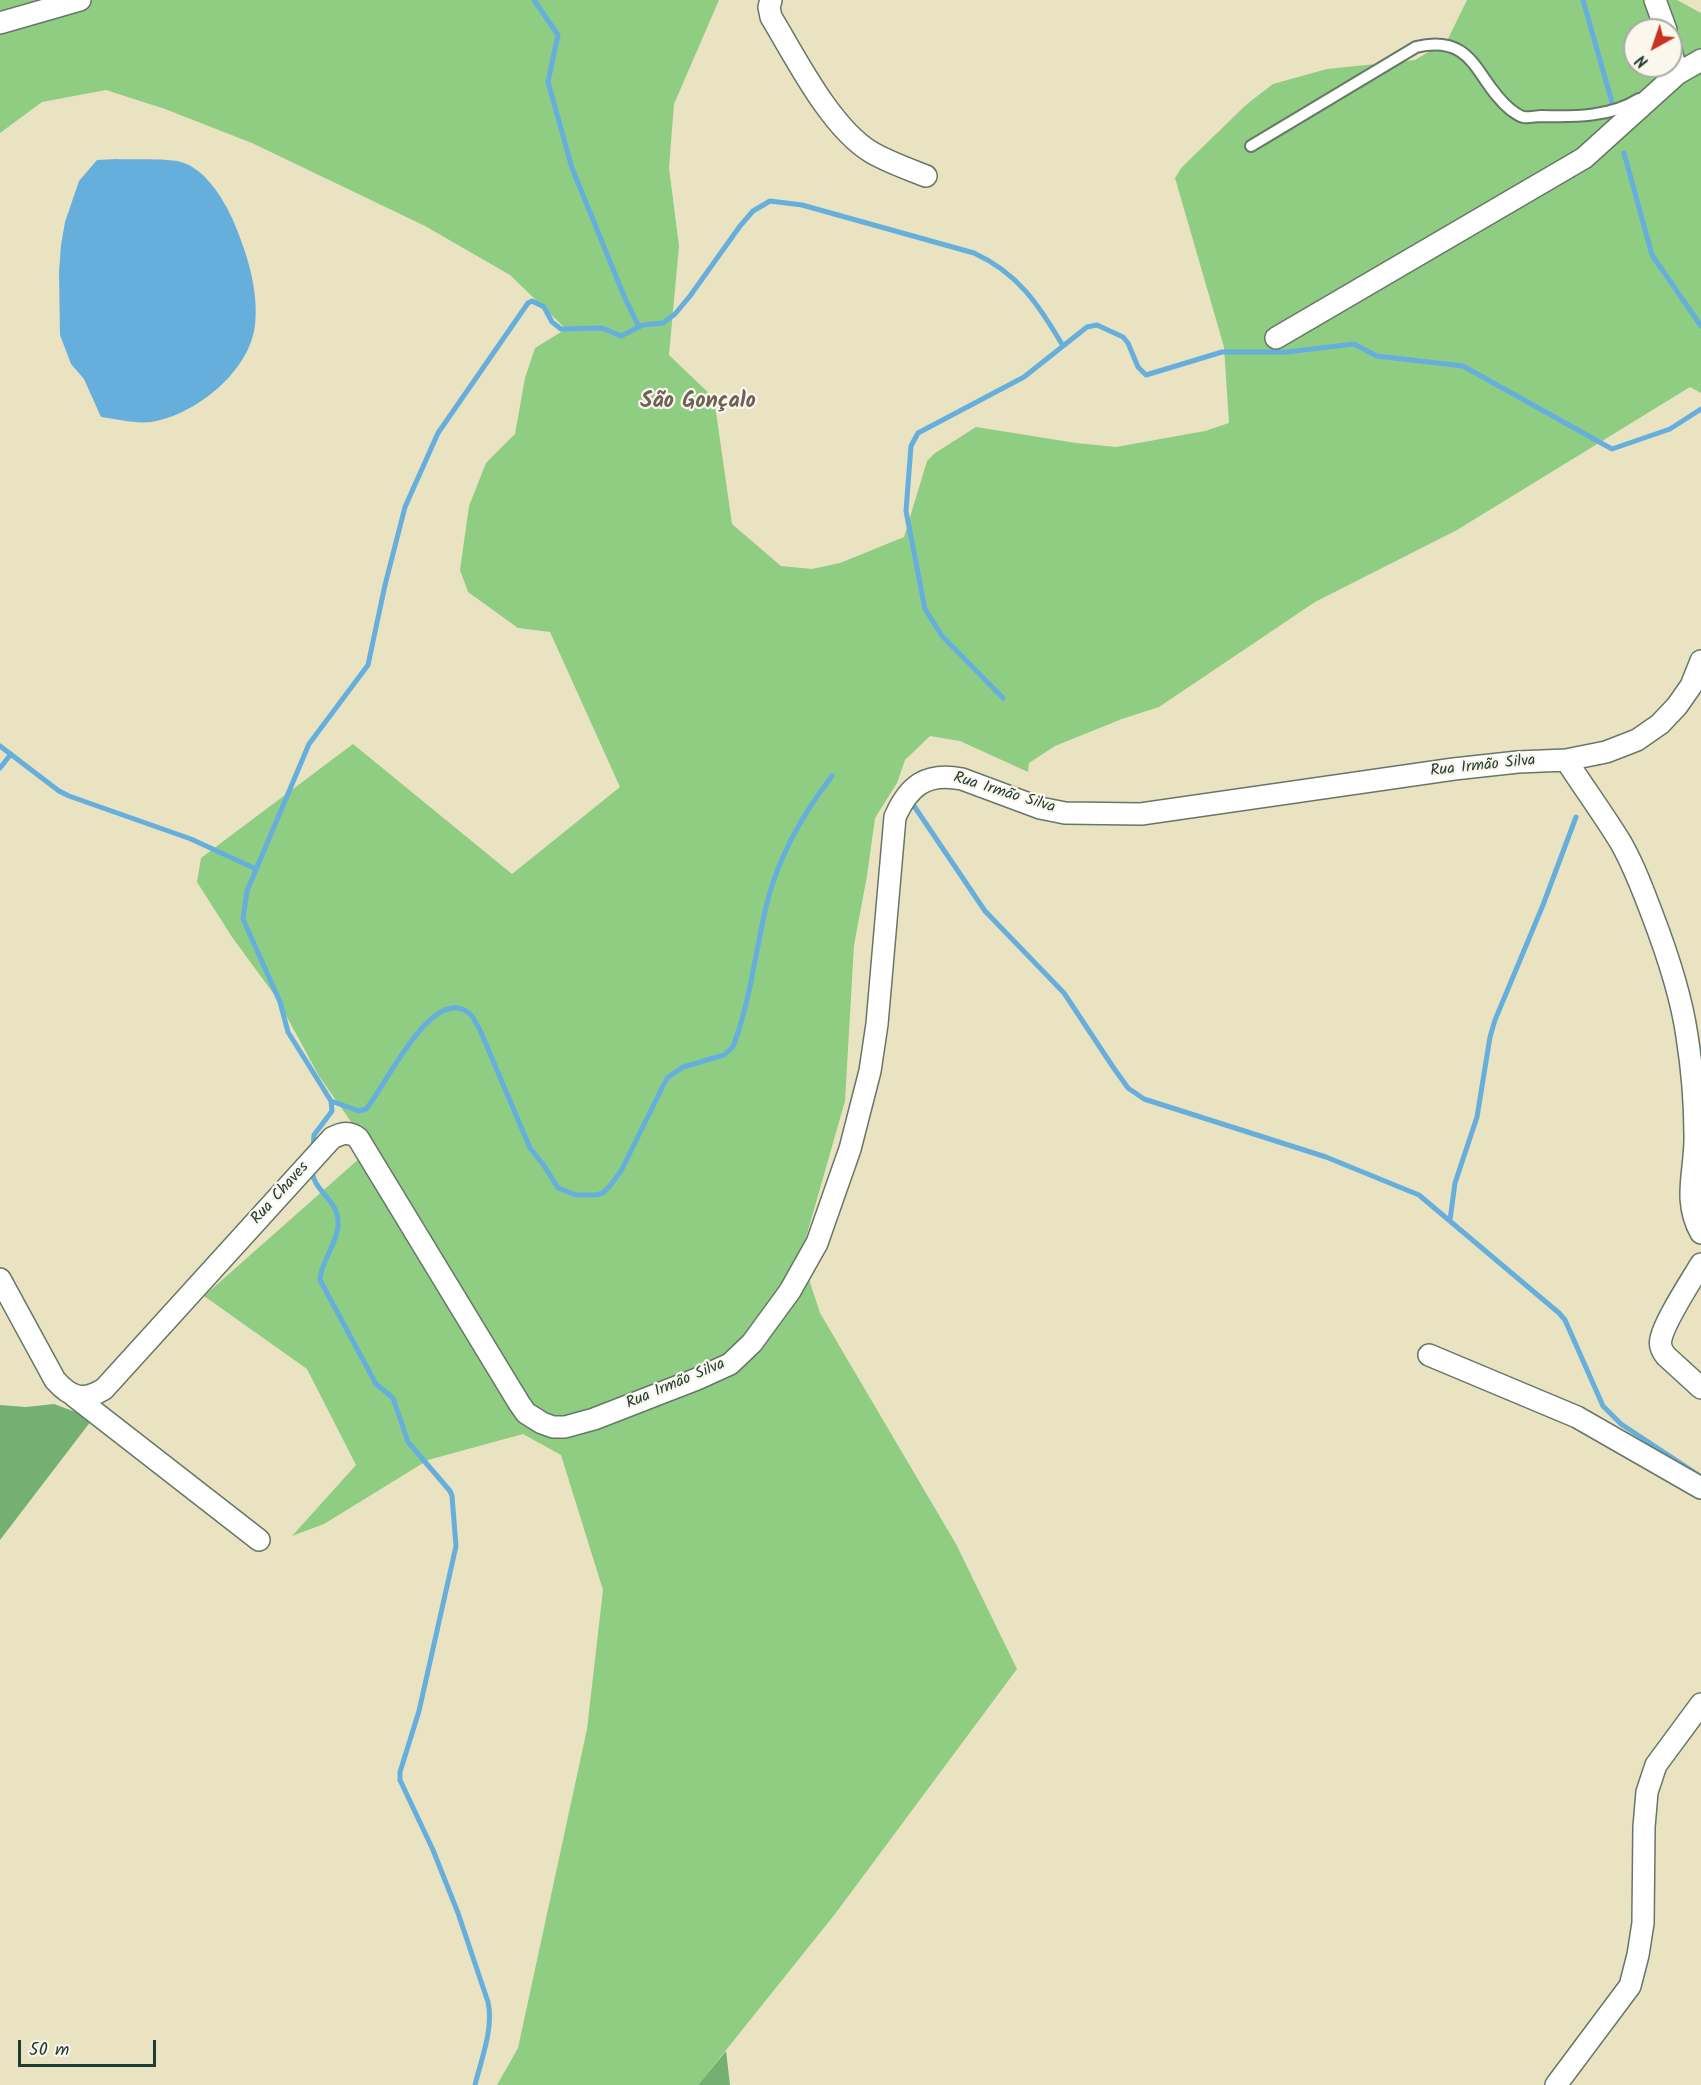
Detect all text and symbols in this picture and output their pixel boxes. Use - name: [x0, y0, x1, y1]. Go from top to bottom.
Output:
- north arrow: [1623, 18, 1683, 78]
- text: N: [1630, 48, 1654, 73]
- district label: São Gonçalo: [640, 390, 756, 416]
- street label: Rua Irmão Silva: [1429, 752, 1537, 782]
- street label: Rua Irmão Silva: [951, 769, 1057, 819]
- street label: Rua Chaves: [248, 1159, 314, 1229]
- street label: Rua Irmão Silva: [624, 1356, 728, 1414]
- scale bar: [21, 2028, 159, 2066]
- text: 50 m: [29, 2036, 69, 2065]

